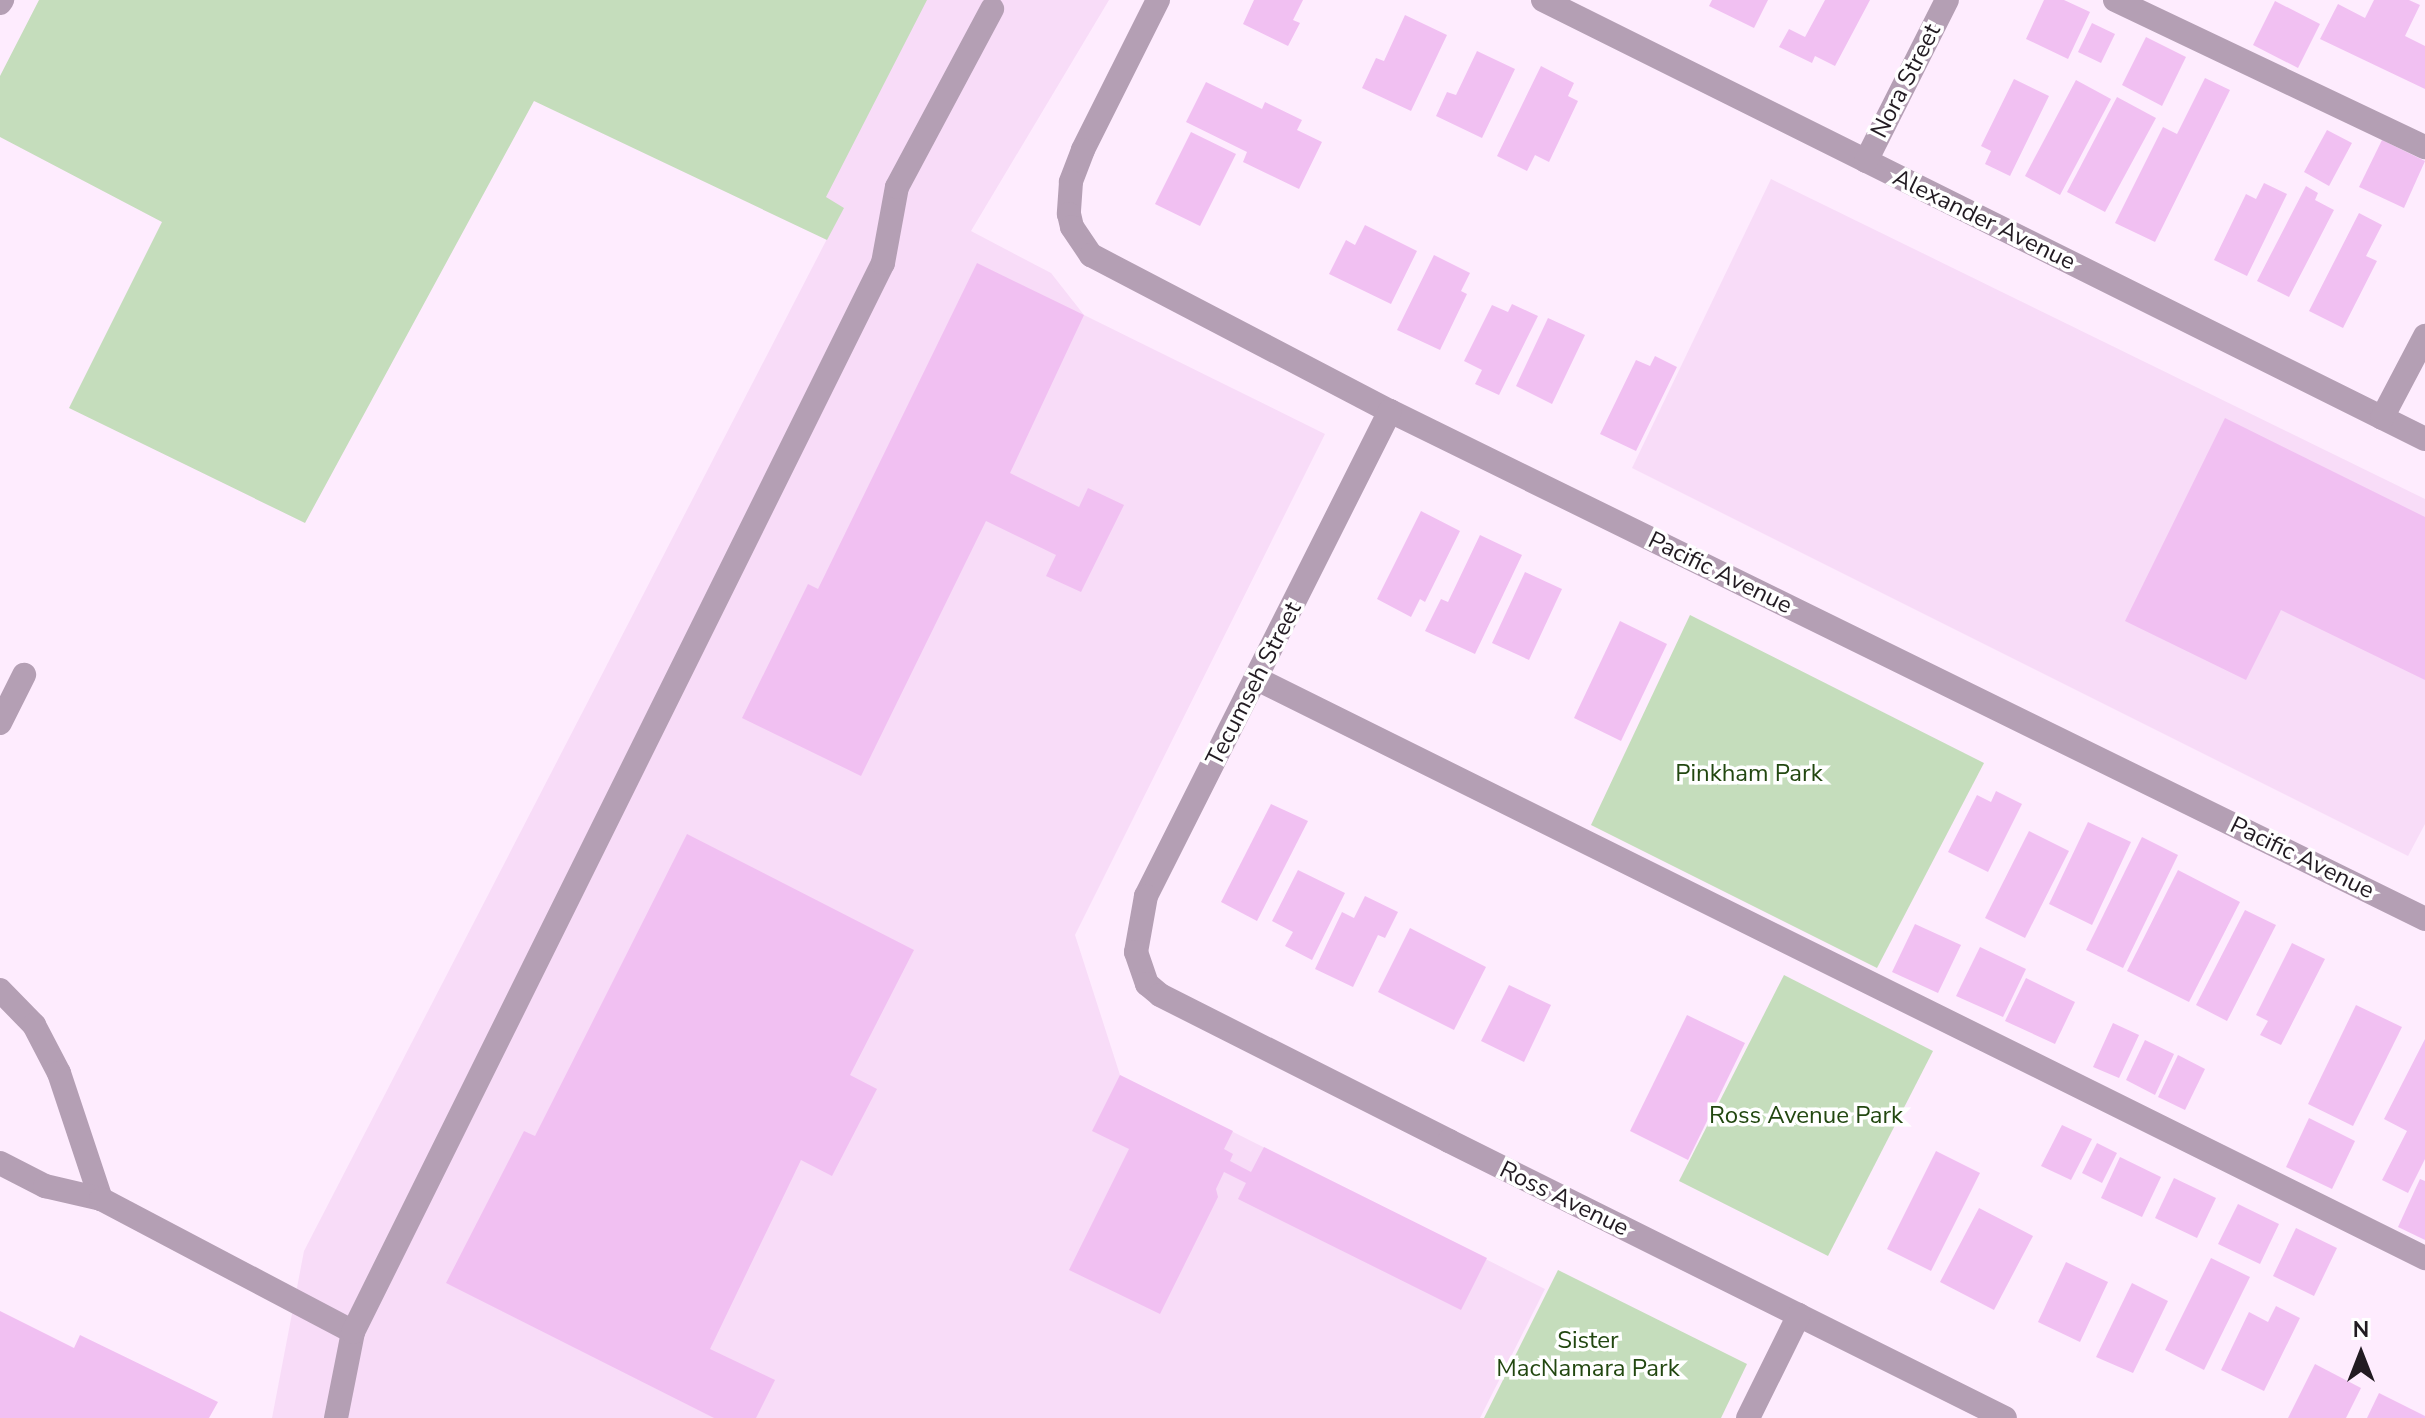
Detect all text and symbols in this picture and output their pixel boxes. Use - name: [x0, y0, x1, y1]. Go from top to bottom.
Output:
- street label: Nora Street: [1865, 19, 1947, 143]
- street label: Alexander Avenue: [1888, 163, 2080, 277]
- street label: Pacific Avenue: [1643, 526, 1797, 620]
- street label: Tecumseh Street: [1200, 597, 1308, 771]
- park label: Pinkham Park: [1675, 760, 1823, 788]
- street label: Pacific Avenue: [2225, 811, 2379, 905]
- park label: Ross Avenue Park: [1709, 1102, 1903, 1130]
- street label: Ross Avenue: [1495, 1155, 1633, 1243]
- north arrow: [2321, 1314, 2401, 1394]
- text: N: [2353, 1315, 2369, 1345]
- park label: Sister MacNamara Park: [1496, 1327, 1680, 1383]

